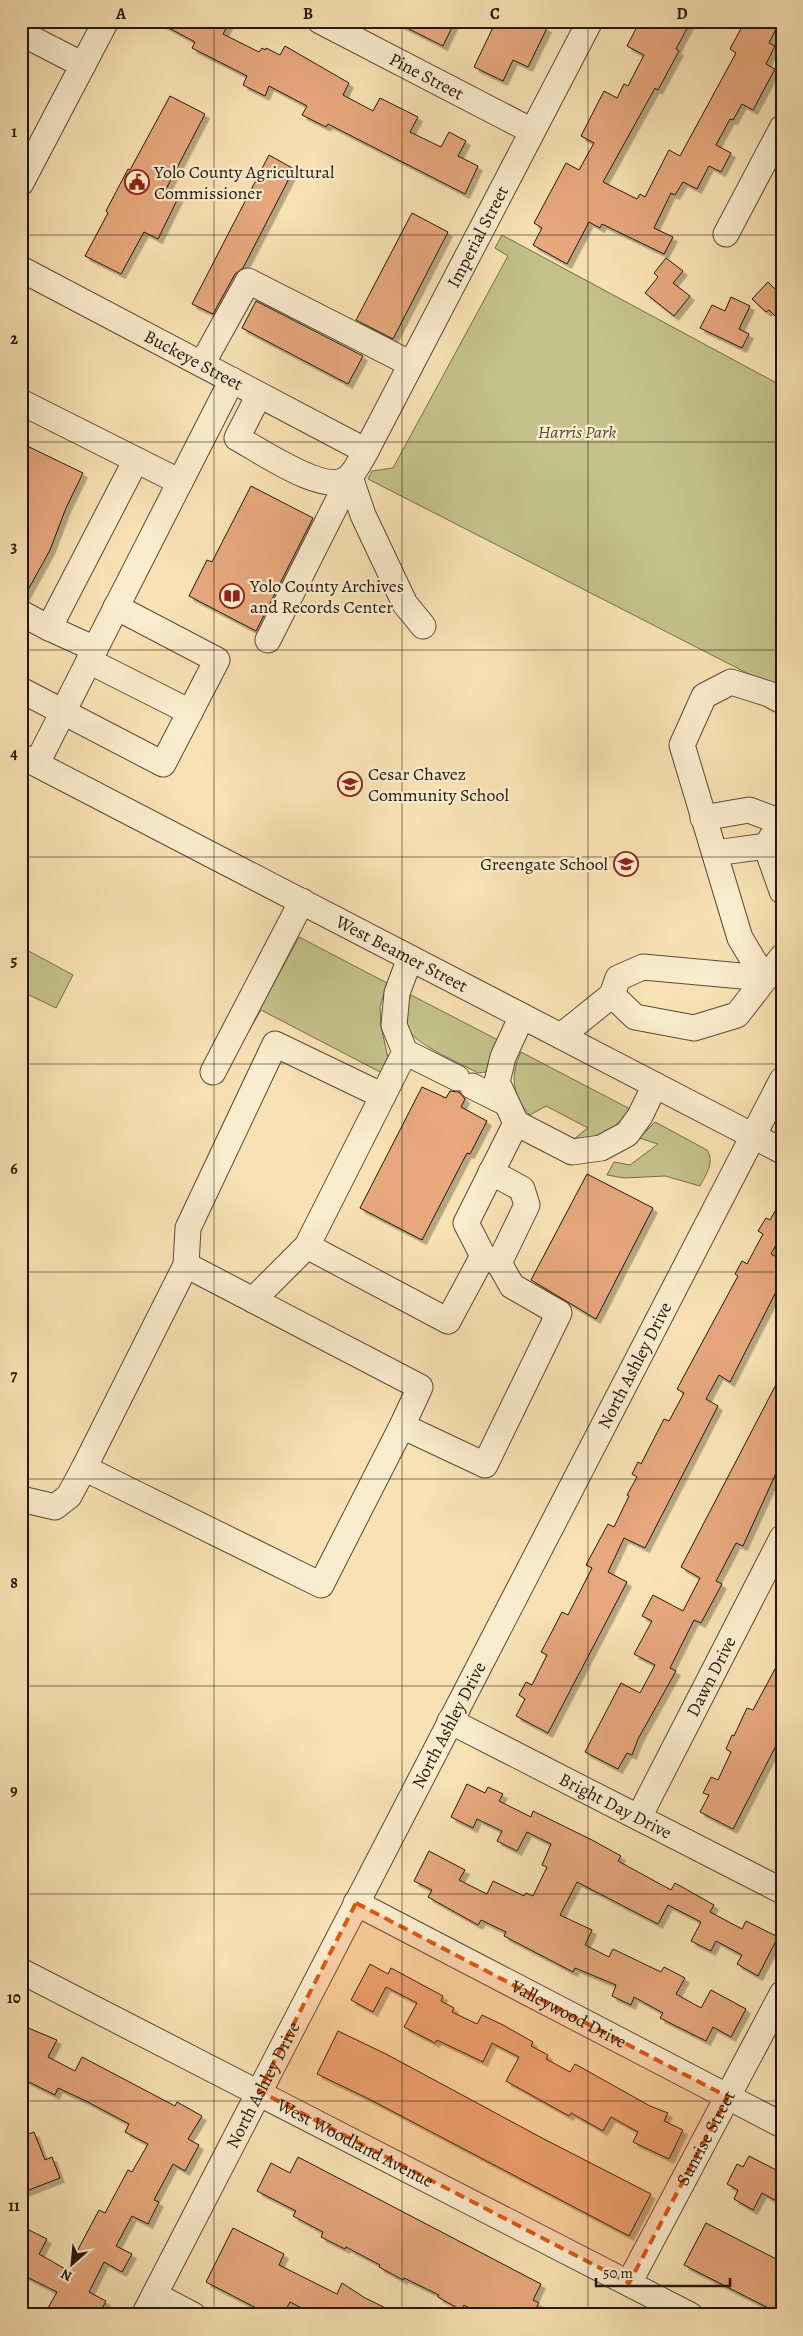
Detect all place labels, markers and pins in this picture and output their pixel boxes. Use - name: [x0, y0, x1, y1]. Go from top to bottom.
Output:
- place label: Yolo County Agricultural Commissioner: [153, 160, 335, 205]
- public building icon: Yolo County Agricultural Commissioner: [124, 169, 150, 195]
- place label: Yolo County Archives and Records Center: [249, 574, 404, 619]
- library icon: Yolo County Archives and Records Center: [219, 583, 245, 609]
- place label: Cesar Chavez Community School: [368, 762, 509, 807]
- school or university icon: Cesar Chavez Community School: [337, 771, 363, 797]
- school or university icon: Greengate School: [613, 851, 639, 877]
- place label: Greengate School: [480, 852, 609, 876]

